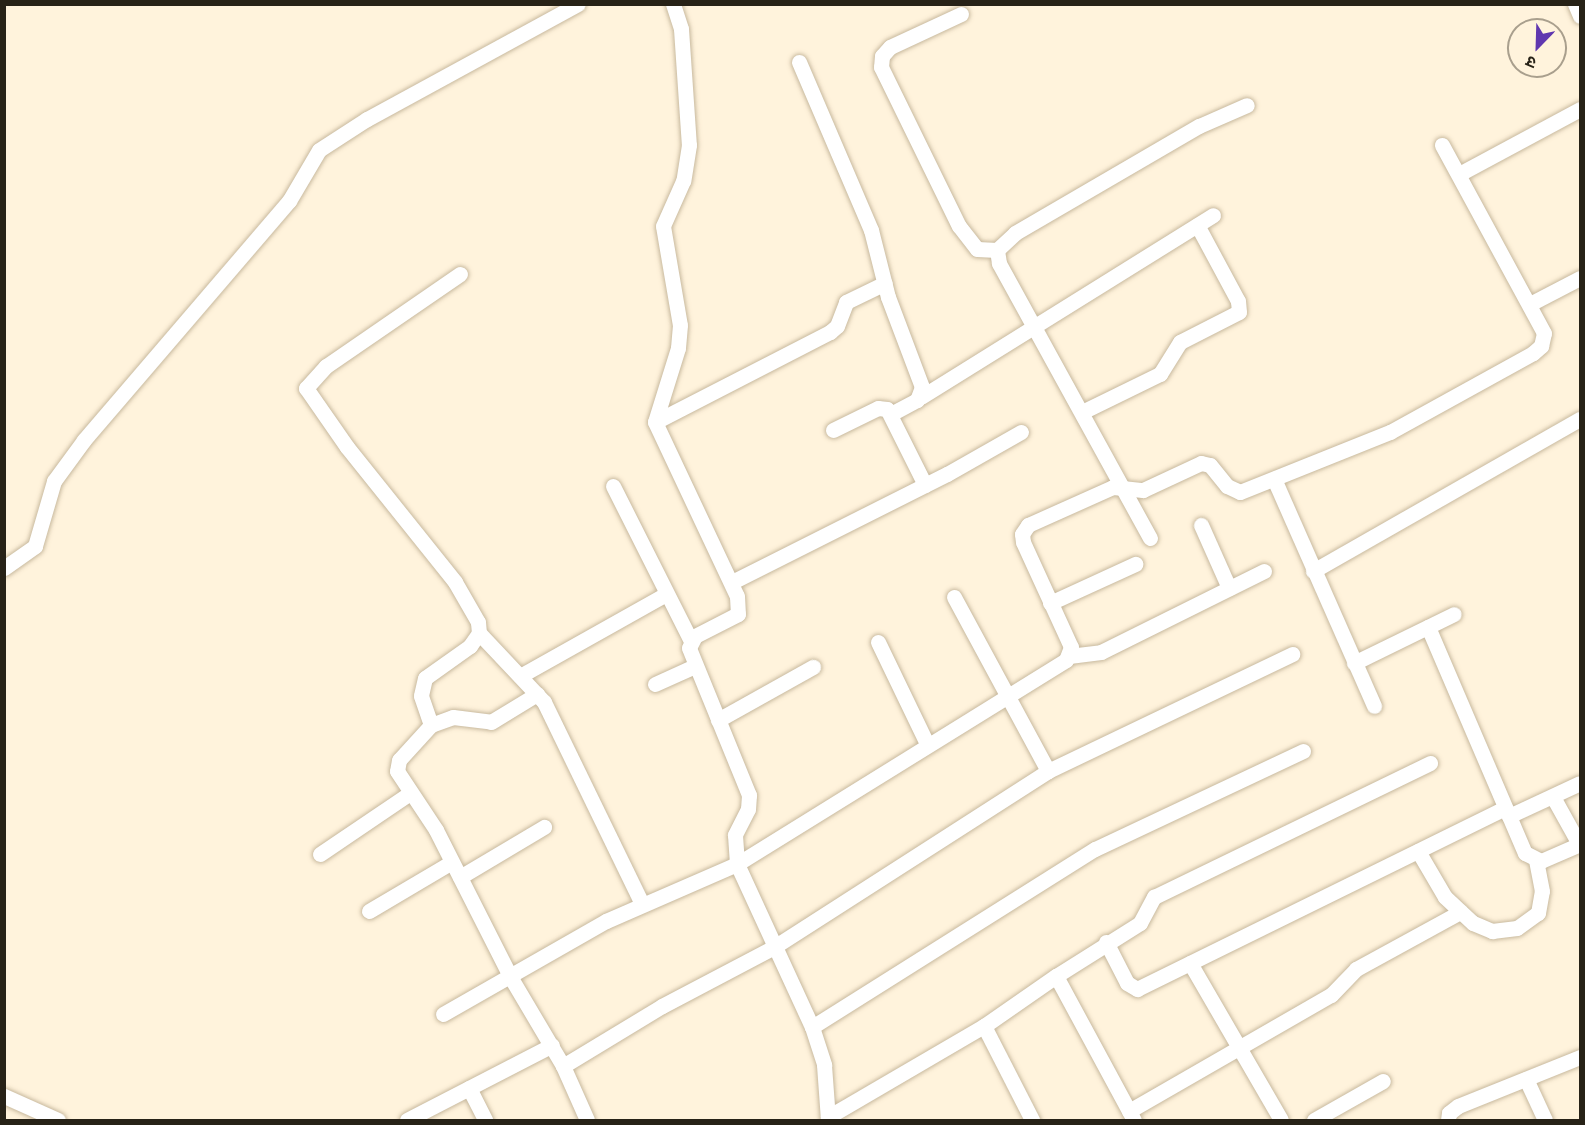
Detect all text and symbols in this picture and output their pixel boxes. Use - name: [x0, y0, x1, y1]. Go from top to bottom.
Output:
- north arrow: [1507, 18, 1567, 78]
- text: उ: [1522, 51, 1539, 75]

